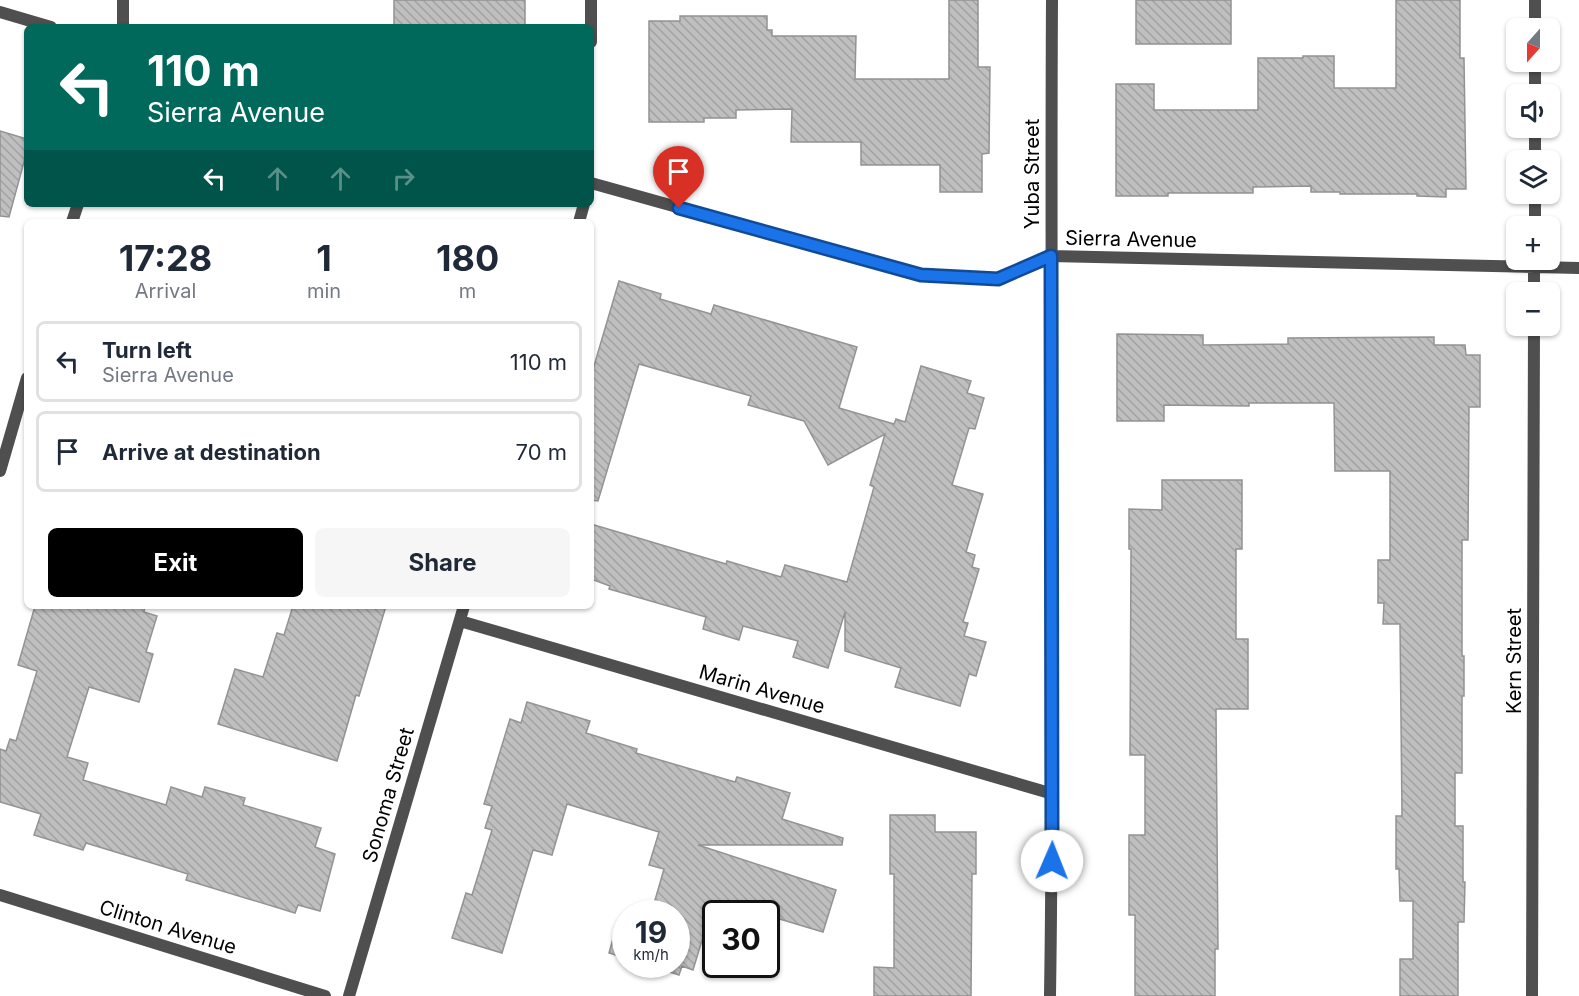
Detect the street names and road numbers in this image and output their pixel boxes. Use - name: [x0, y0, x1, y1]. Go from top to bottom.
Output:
- street label: Yuba Street: [1020, 118, 1044, 229]
- street label: Sierra Avenue: [1065, 226, 1197, 252]
- street label: Kern Street: [1502, 608, 1526, 714]
- street label: Marin Avenue: [696, 660, 828, 718]
- street label: Sonoma Street: [357, 724, 419, 865]
- street label: Clinton Avenue: [97, 895, 239, 959]

